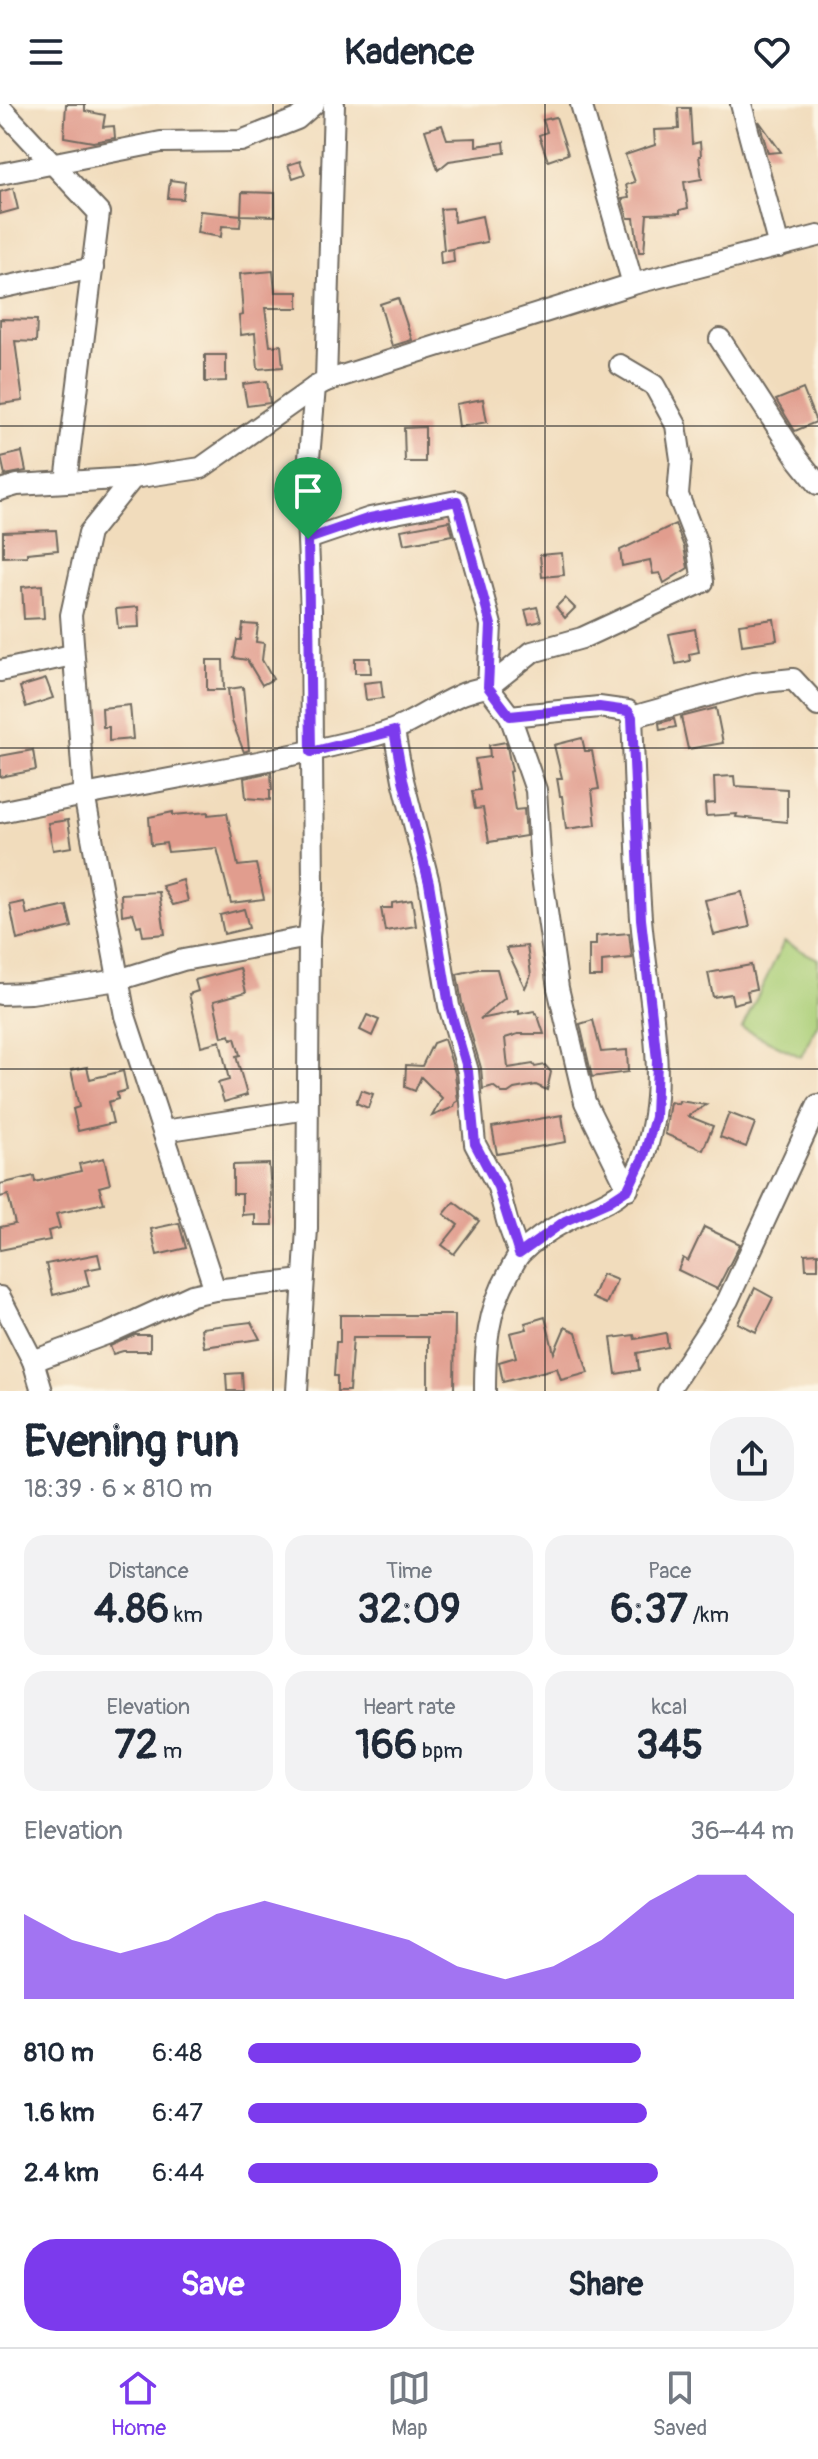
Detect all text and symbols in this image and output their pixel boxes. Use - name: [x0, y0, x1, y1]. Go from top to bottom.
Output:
- icon: menu: [24, 30, 68, 74]
- text: Kadence: [344, 30, 474, 75]
- icon: heart: [750, 30, 794, 74]
- pin: [274, 457, 342, 539]
- icon: arrive: [286, 469, 330, 513]
- text: Evening run: [24, 1415, 239, 1470]
- button: share: [710, 1417, 794, 1501]
- text: 18:39 · 6 × 810 m: [24, 1473, 212, 1505]
- text: Distance: [108, 1557, 189, 1585]
- text: Time: [386, 1557, 432, 1585]
- text: Pace: [648, 1557, 691, 1585]
- text: 4.86: [94, 1585, 169, 1634]
- text: 32:09: [357, 1585, 461, 1634]
- text: 6:37: [610, 1585, 688, 1634]
- text: km: [169, 1601, 203, 1629]
- text: /km: [688, 1601, 729, 1629]
- text: Elevation: [106, 1693, 190, 1721]
- text: Heart rate: [363, 1693, 455, 1721]
- text: kcal: [652, 1693, 688, 1721]
- text: 72: [114, 1721, 158, 1770]
- text: 166: [355, 1721, 417, 1770]
- text: 345: [636, 1721, 703, 1770]
- text: m: [158, 1737, 182, 1765]
- text: bpm: [417, 1737, 463, 1765]
- text: Elevation: [24, 1815, 123, 1847]
- text: 36–44 m: [690, 1815, 794, 1847]
- text: 810 m: [24, 2037, 94, 2069]
- text: 6:48: [152, 2037, 202, 2069]
- text: 1.6 km: [24, 2097, 95, 2129]
- text: 6:47: [152, 2097, 203, 2129]
- text: 2.4 km: [24, 2157, 99, 2189]
- text: 6:44: [152, 2157, 204, 2189]
- button: Save: [24, 2239, 401, 2331]
- button: Share: [417, 2239, 794, 2331]
- tab: Home: [111, 2366, 166, 2442]
- tab: Map: [387, 2366, 431, 2442]
- tab: Saved: [653, 2366, 707, 2442]

